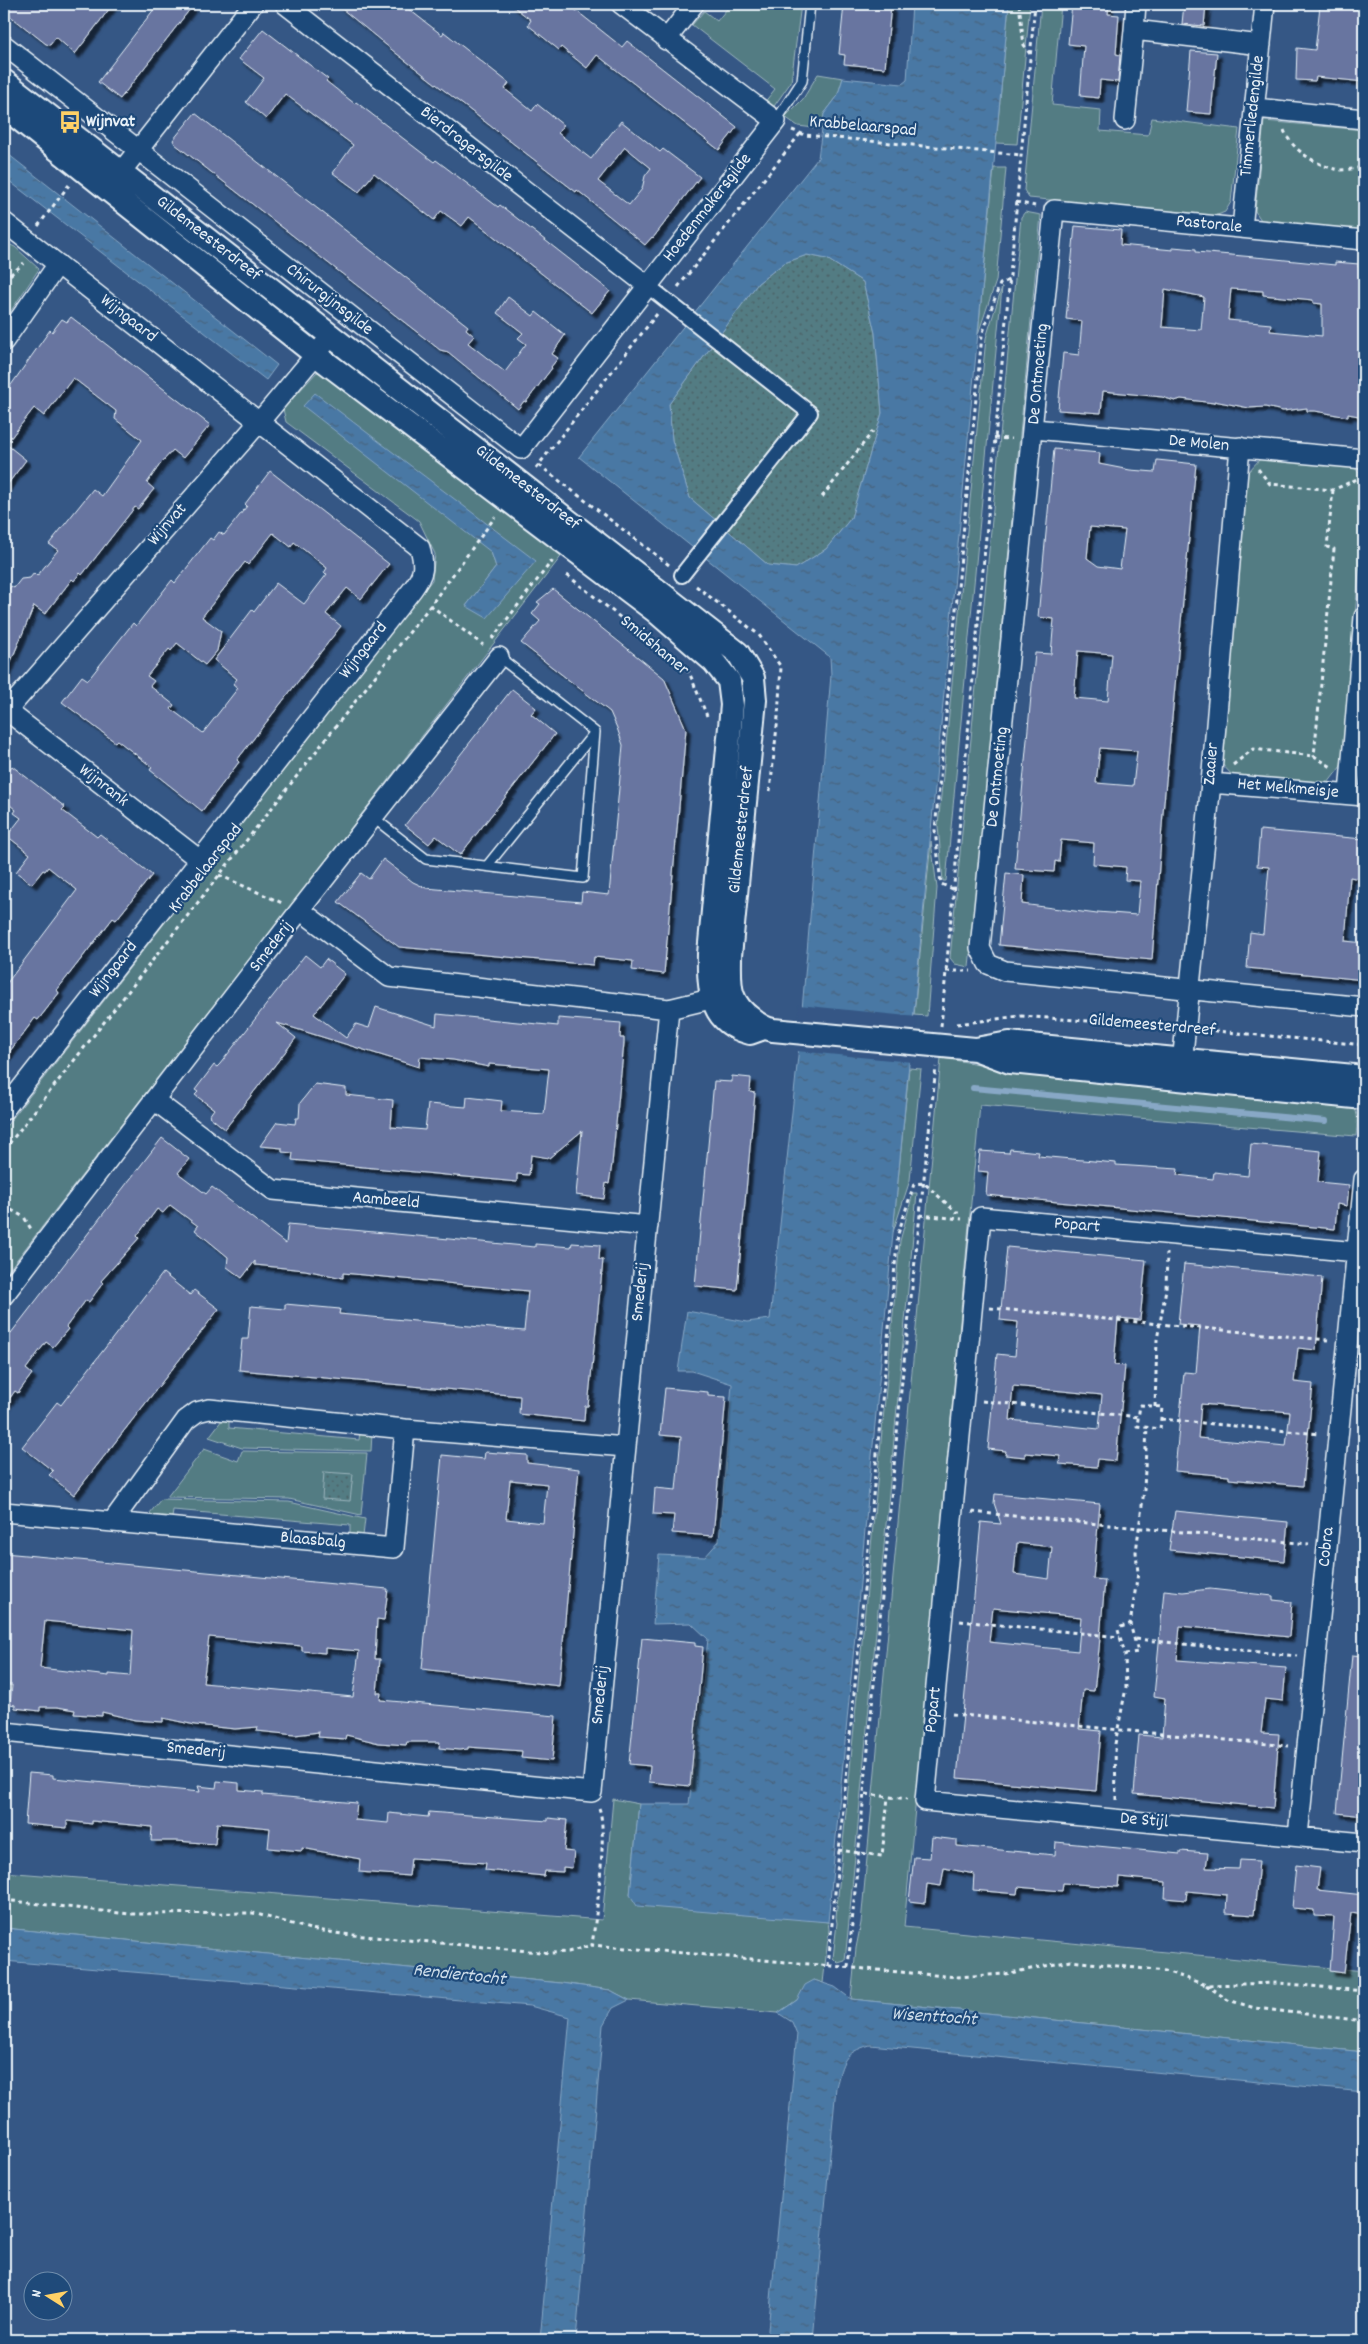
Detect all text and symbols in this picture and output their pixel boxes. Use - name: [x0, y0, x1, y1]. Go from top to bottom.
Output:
- street label: Timmerliedengilde: [1234, 54, 1272, 178]
- street label: Bierdragersgilde: [414, 101, 518, 189]
- bus stop icon: Wijnvat: [57, 109, 83, 135]
- place label: Wijnvat: [86, 110, 136, 135]
- street label: Krabbelaarspad: [808, 110, 918, 144]
- street label: Hoedenmakersgilde: [658, 148, 759, 268]
- street label: Gildemeesterdreef: [150, 190, 266, 288]
- street label: Pastorale: [1175, 209, 1243, 241]
- street label: Chirurgijnsgilde: [280, 258, 378, 342]
- street label: Wijngaard: [94, 289, 162, 349]
- street label: De Ontmoeting: [1022, 322, 1056, 425]
- street label: De Molen: [1168, 429, 1230, 459]
- street label: Gildemeesterdreef: [469, 439, 585, 537]
- street label: Wijnvat: [142, 498, 194, 552]
- street label: Smidshamer: [614, 610, 694, 683]
- street label: Wijngaard: [334, 617, 394, 685]
- street label: De Ontmoeting: [980, 725, 1016, 829]
- street label: Zaaier: [1198, 741, 1226, 786]
- street label: Wijnrank: [73, 758, 133, 814]
- street label: Gildemeesterdreef: [723, 765, 761, 895]
- street label: Het Melkmeisje: [1236, 772, 1340, 806]
- street label: Krabbelaarspad: [163, 819, 249, 919]
- street label: Smederij: [244, 916, 300, 978]
- street label: Wijngaard: [84, 936, 144, 1004]
- street label: Gildemeesterdreef: [1087, 1008, 1217, 1044]
- street label: Aambeeld: [352, 1186, 420, 1216]
- street label: Popart: [1053, 1212, 1101, 1240]
- street label: Smederij: [625, 1261, 657, 1323]
- street label: Cobra: [1312, 1525, 1342, 1568]
- street label: Blaasbalg: [279, 1526, 347, 1556]
- street label: Smederij: [585, 1664, 617, 1726]
- street label: Popart: [919, 1685, 949, 1734]
- street label: Smederij: [165, 1735, 227, 1767]
- street label: De Stijl: [1119, 1806, 1170, 1836]
- water label: Rendiertocht: [411, 1958, 509, 1994]
- water label: Wisenttocht: [890, 2002, 979, 2035]
- north arrow: [22, 2272, 72, 2322]
- text: N: [27, 2289, 48, 2299]

